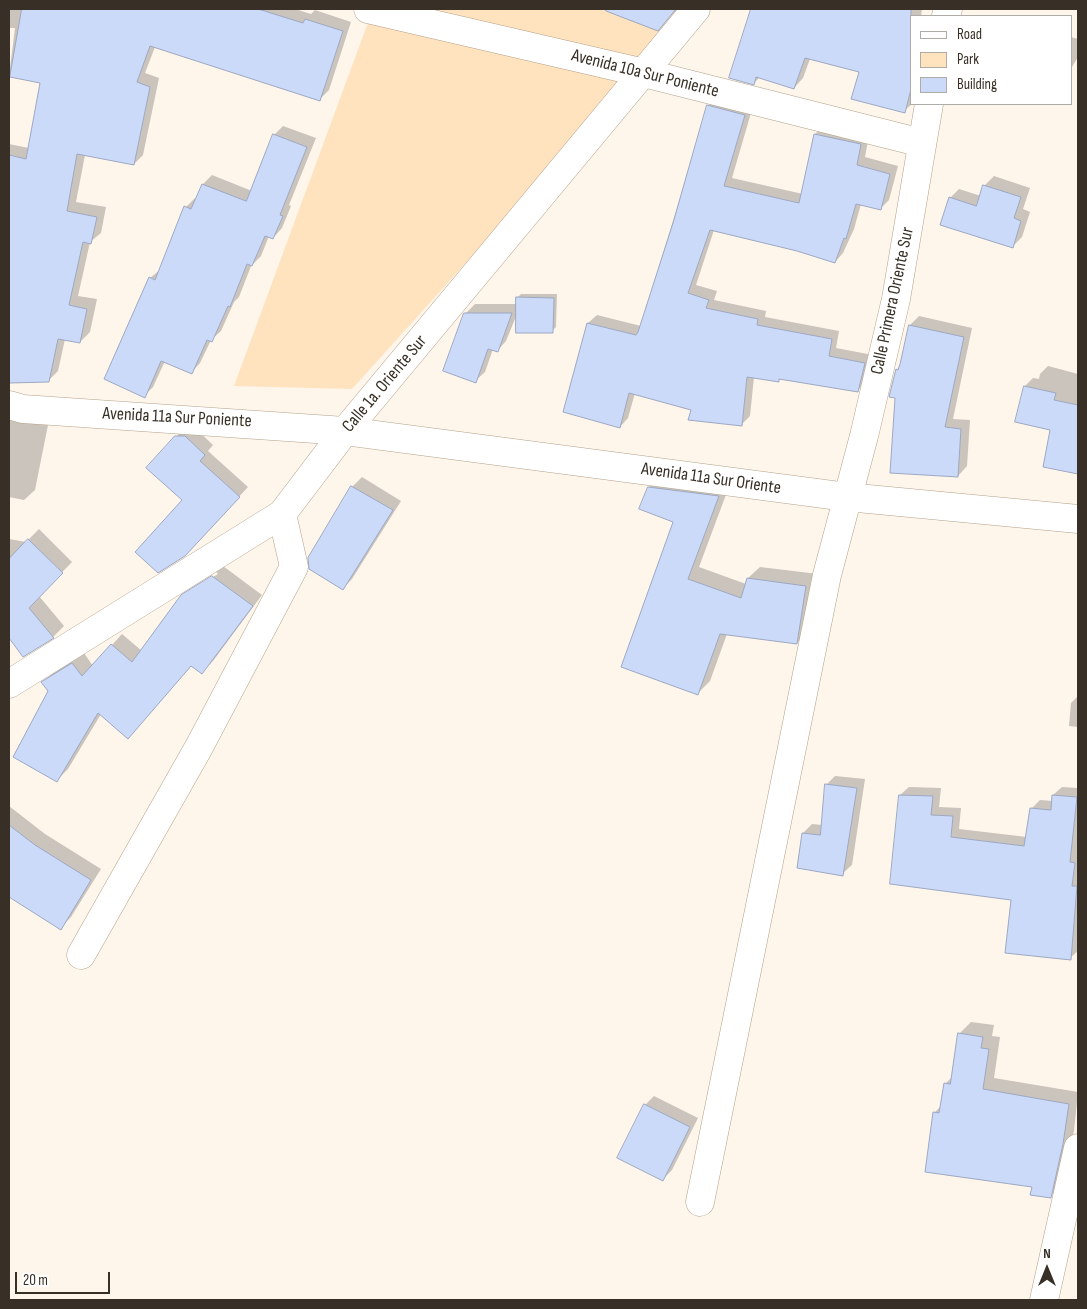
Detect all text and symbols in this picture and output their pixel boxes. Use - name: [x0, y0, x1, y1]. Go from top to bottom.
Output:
- legend: [910, 15, 1072, 105]
- text: Road: [957, 25, 982, 44]
- street label: Avenida 10a Sur Poniente: [569, 45, 721, 103]
- text: Park: [957, 50, 979, 69]
- text: Building: [957, 75, 997, 94]
- street label: Calle Primera Oriente Sur: [867, 225, 919, 377]
- street label: Calle 1a. Oriente Sur: [338, 331, 432, 437]
- street label: Avenida 11a Sur Poniente: [102, 403, 252, 433]
- street label: Avenida 11a Sur Oriente: [640, 459, 782, 499]
- north arrow: [1022, 1244, 1072, 1294]
- text: N: [1043, 1245, 1051, 1262]
- scale bar: [18, 1262, 112, 1294]
- text: 20 m: [23, 1271, 48, 1290]

